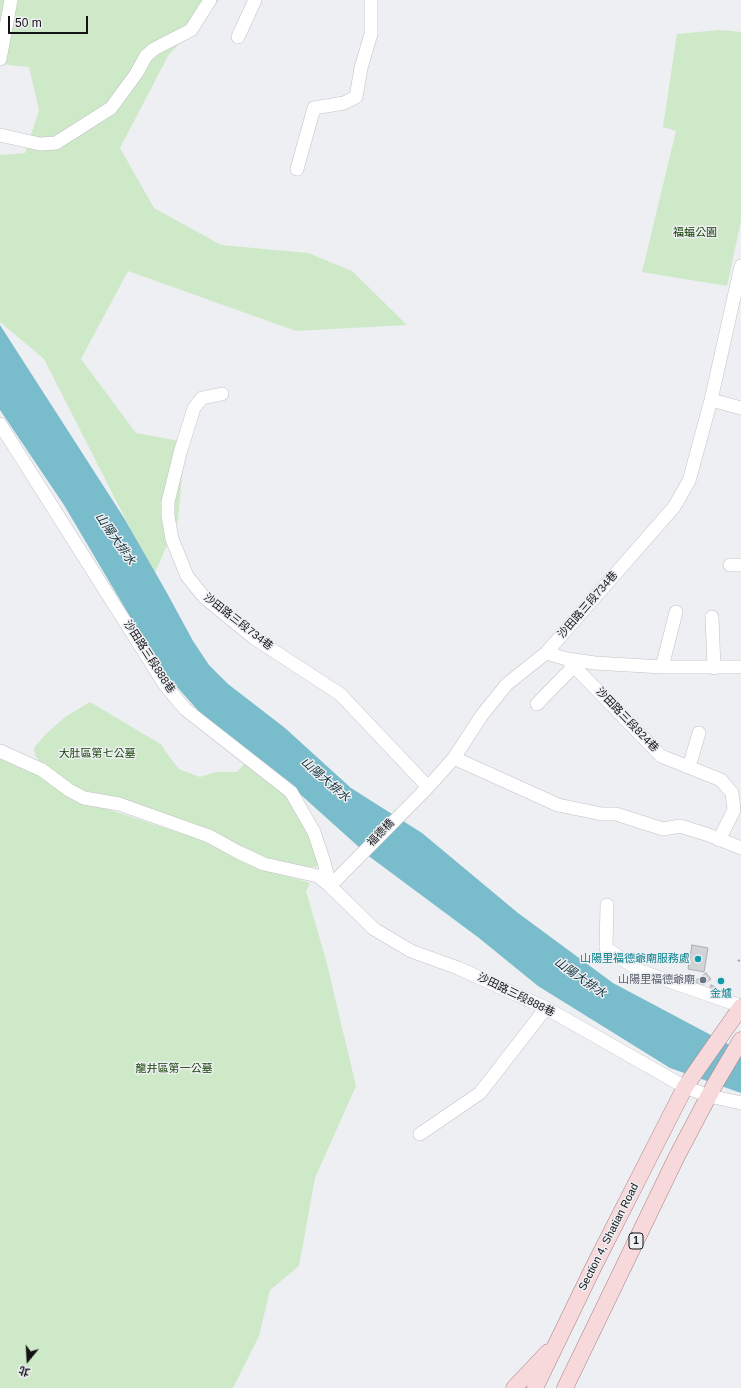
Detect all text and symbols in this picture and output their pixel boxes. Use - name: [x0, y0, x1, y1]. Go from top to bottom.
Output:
- scale bar: [10, 8, 90, 34]
- text: 50 m: [15, 16, 42, 30]
- park label: 福蝠公園: [673, 226, 717, 240]
- water label: 山陽大排水: [92, 510, 138, 568]
- street label: 沙田路三段734巷: [555, 569, 621, 641]
- street label: 沙田路三段734巷: [201, 591, 275, 653]
- street label: 沙田路三段888巷: [120, 618, 178, 696]
- street label: 沙田路三段824巷: [593, 685, 661, 755]
- park label: 大肚區第七公墓: [59, 747, 135, 761]
- water label: 山陽大排水: [298, 755, 352, 805]
- street label: 福德橋: [365, 817, 397, 849]
- place label: 山陽里福德爺廟服務處: [580, 952, 690, 966]
- marker: 山陽里福德爺廟服務處: [693, 954, 703, 964]
- water label: 山陽大排水: [551, 955, 609, 1001]
- street label: 沙田路三段888巷: [475, 971, 557, 1019]
- place label: 山陽里福德爺廟: [618, 973, 695, 987]
- marker: 山陽里福德爺廟: [698, 975, 708, 985]
- marker: 金爐: [716, 976, 726, 986]
- place label: 金爐: [710, 987, 732, 1001]
- park label: 龍井區第一公墓: [136, 1062, 212, 1076]
- street label: Section 4, Shatian Road: [576, 1181, 642, 1293]
- road number: 1: [629, 1233, 643, 1249]
- north arrow: [8, 1340, 48, 1380]
- text: 北: [17, 1364, 31, 1379]

